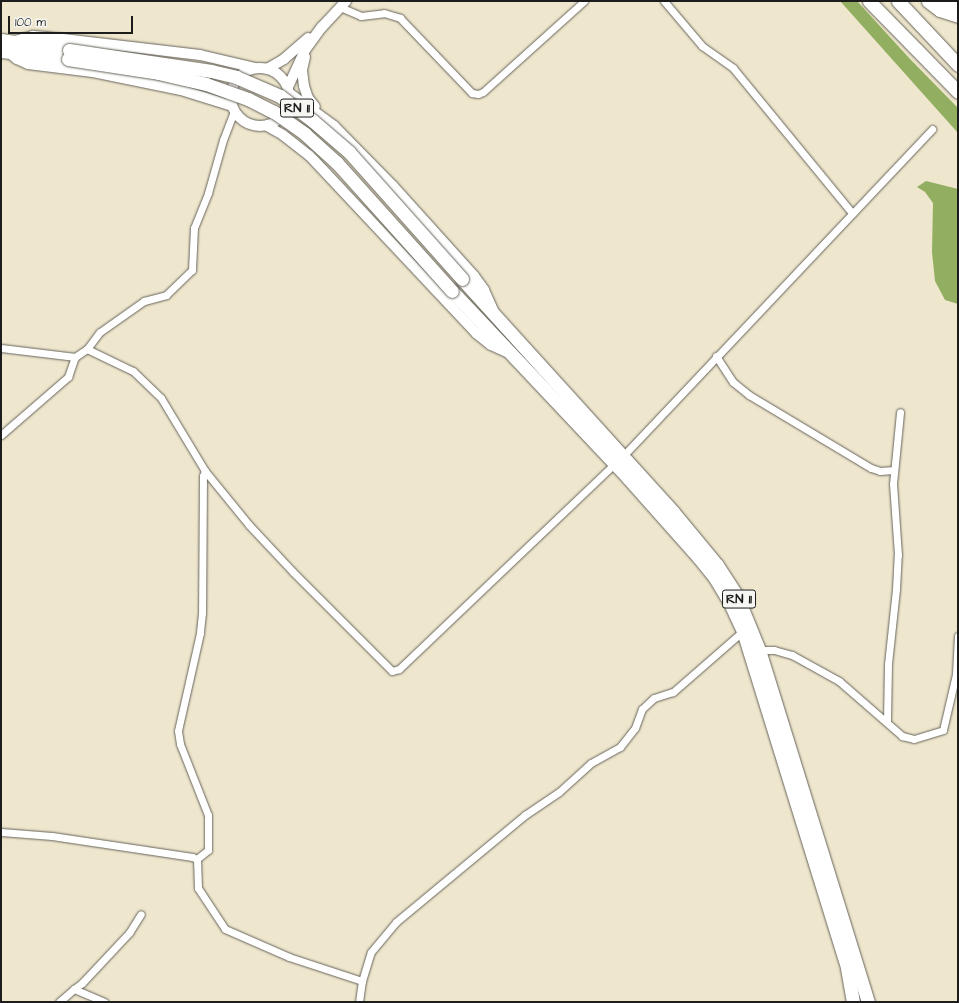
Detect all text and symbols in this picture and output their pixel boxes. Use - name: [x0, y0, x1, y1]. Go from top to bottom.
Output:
- scale bar: [10, 8, 135, 34]
- text: 100 m: [15, 14, 46, 31]
- road number: RN 11: [280, 97, 314, 119]
- road number: RN 11: [722, 588, 756, 610]

